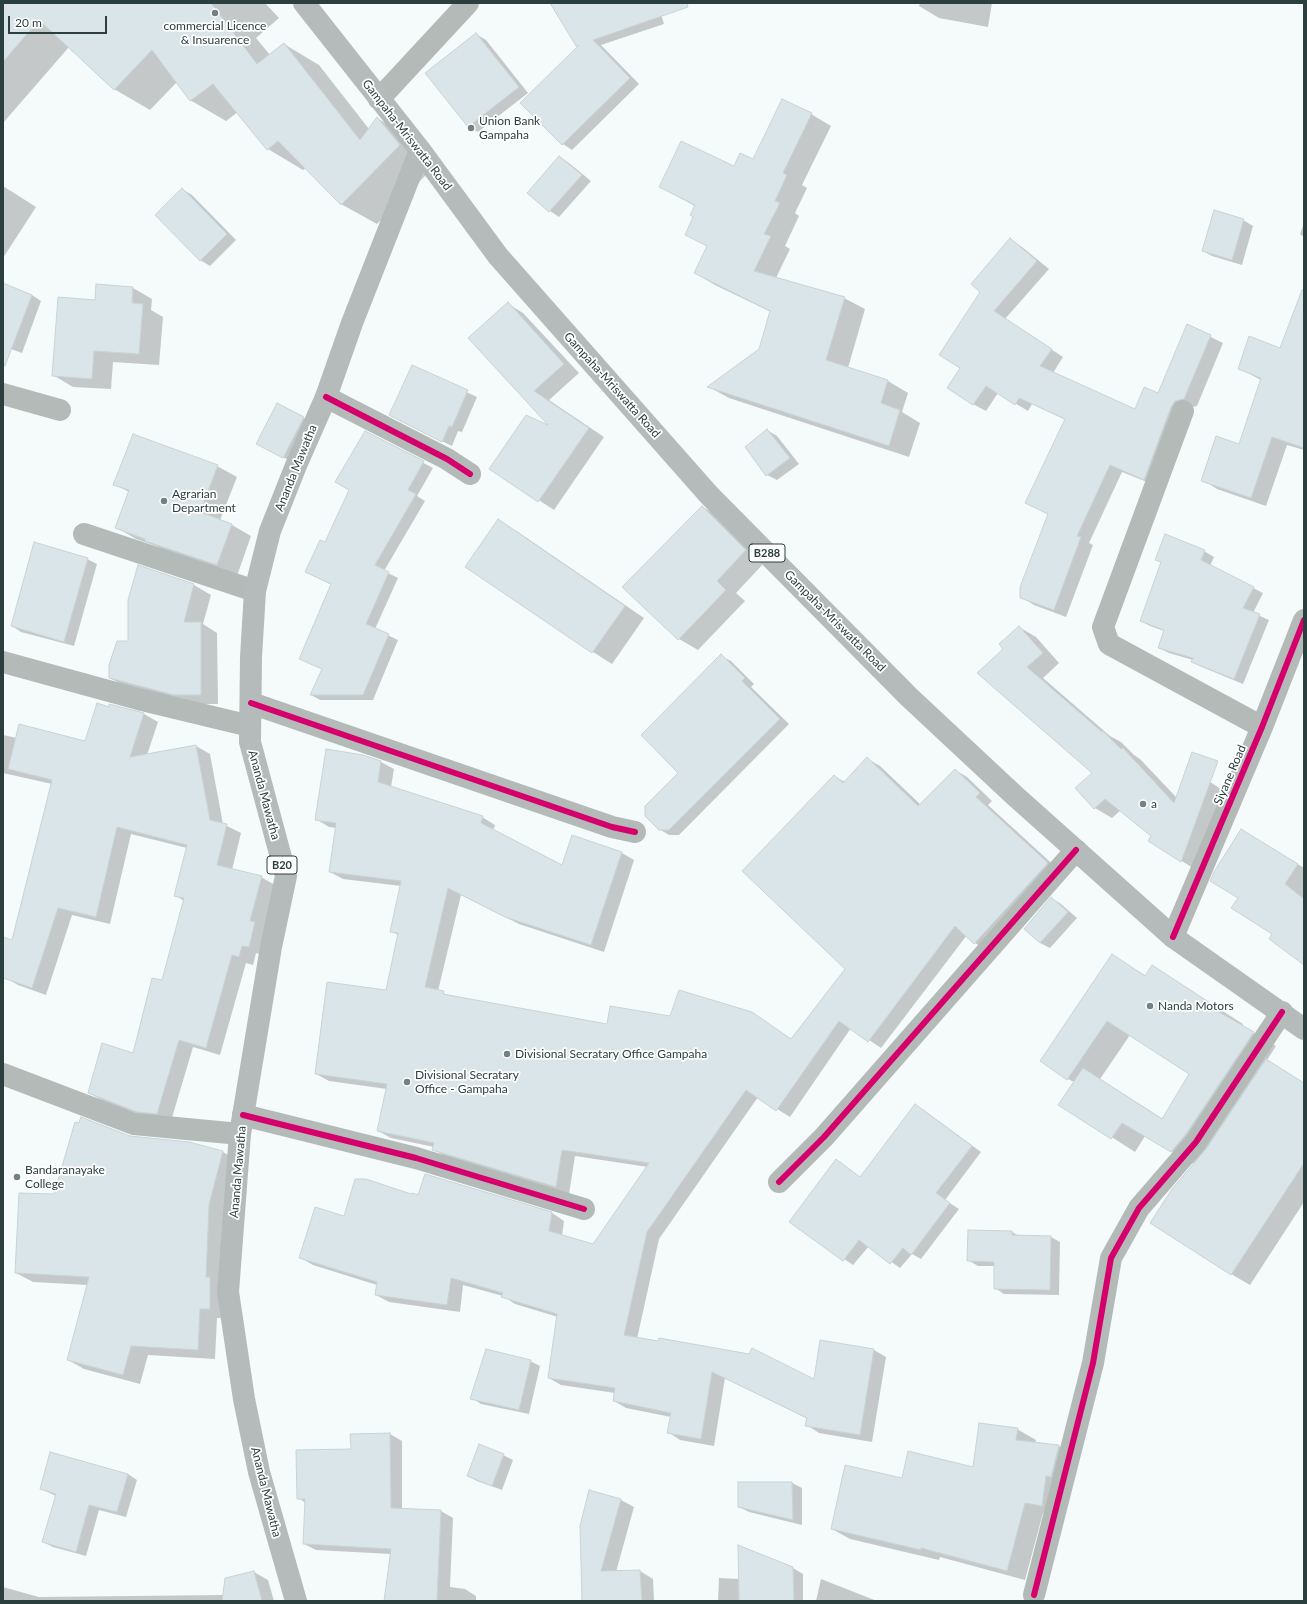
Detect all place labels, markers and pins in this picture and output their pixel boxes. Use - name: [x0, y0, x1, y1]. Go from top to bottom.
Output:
- marker: commercial Licence & Insuarence: [210, 8, 220, 18]
- place label: commercial Licence & Insuarence: [164, 19, 266, 47]
- place label: Union Bank Gampaha: [479, 114, 540, 142]
- marker: Union Bank Gampaha: [466, 123, 476, 133]
- place label: Agrarian Department: [172, 487, 236, 515]
- marker: Agrarian Department: [159, 496, 169, 506]
- place label: a: [1151, 797, 1157, 811]
- marker: a: [1138, 799, 1148, 809]
- place label: Nanda Motors: [1158, 999, 1234, 1013]
- marker: Nanda Motors: [1145, 1001, 1155, 1011]
- place label: Divisional Secratary Office Gampaha: [515, 1047, 707, 1061]
- marker: Divisional Secratary Office Gampaha: [502, 1049, 512, 1059]
- place label: Divisional Secratary Office - Gampaha: [415, 1068, 519, 1096]
- marker: Divisional Secratary Office - Gampaha: [402, 1077, 412, 1087]
- place label: Bandaranayake College: [25, 1163, 105, 1191]
- marker: Bandaranayake College: [12, 1172, 22, 1182]

